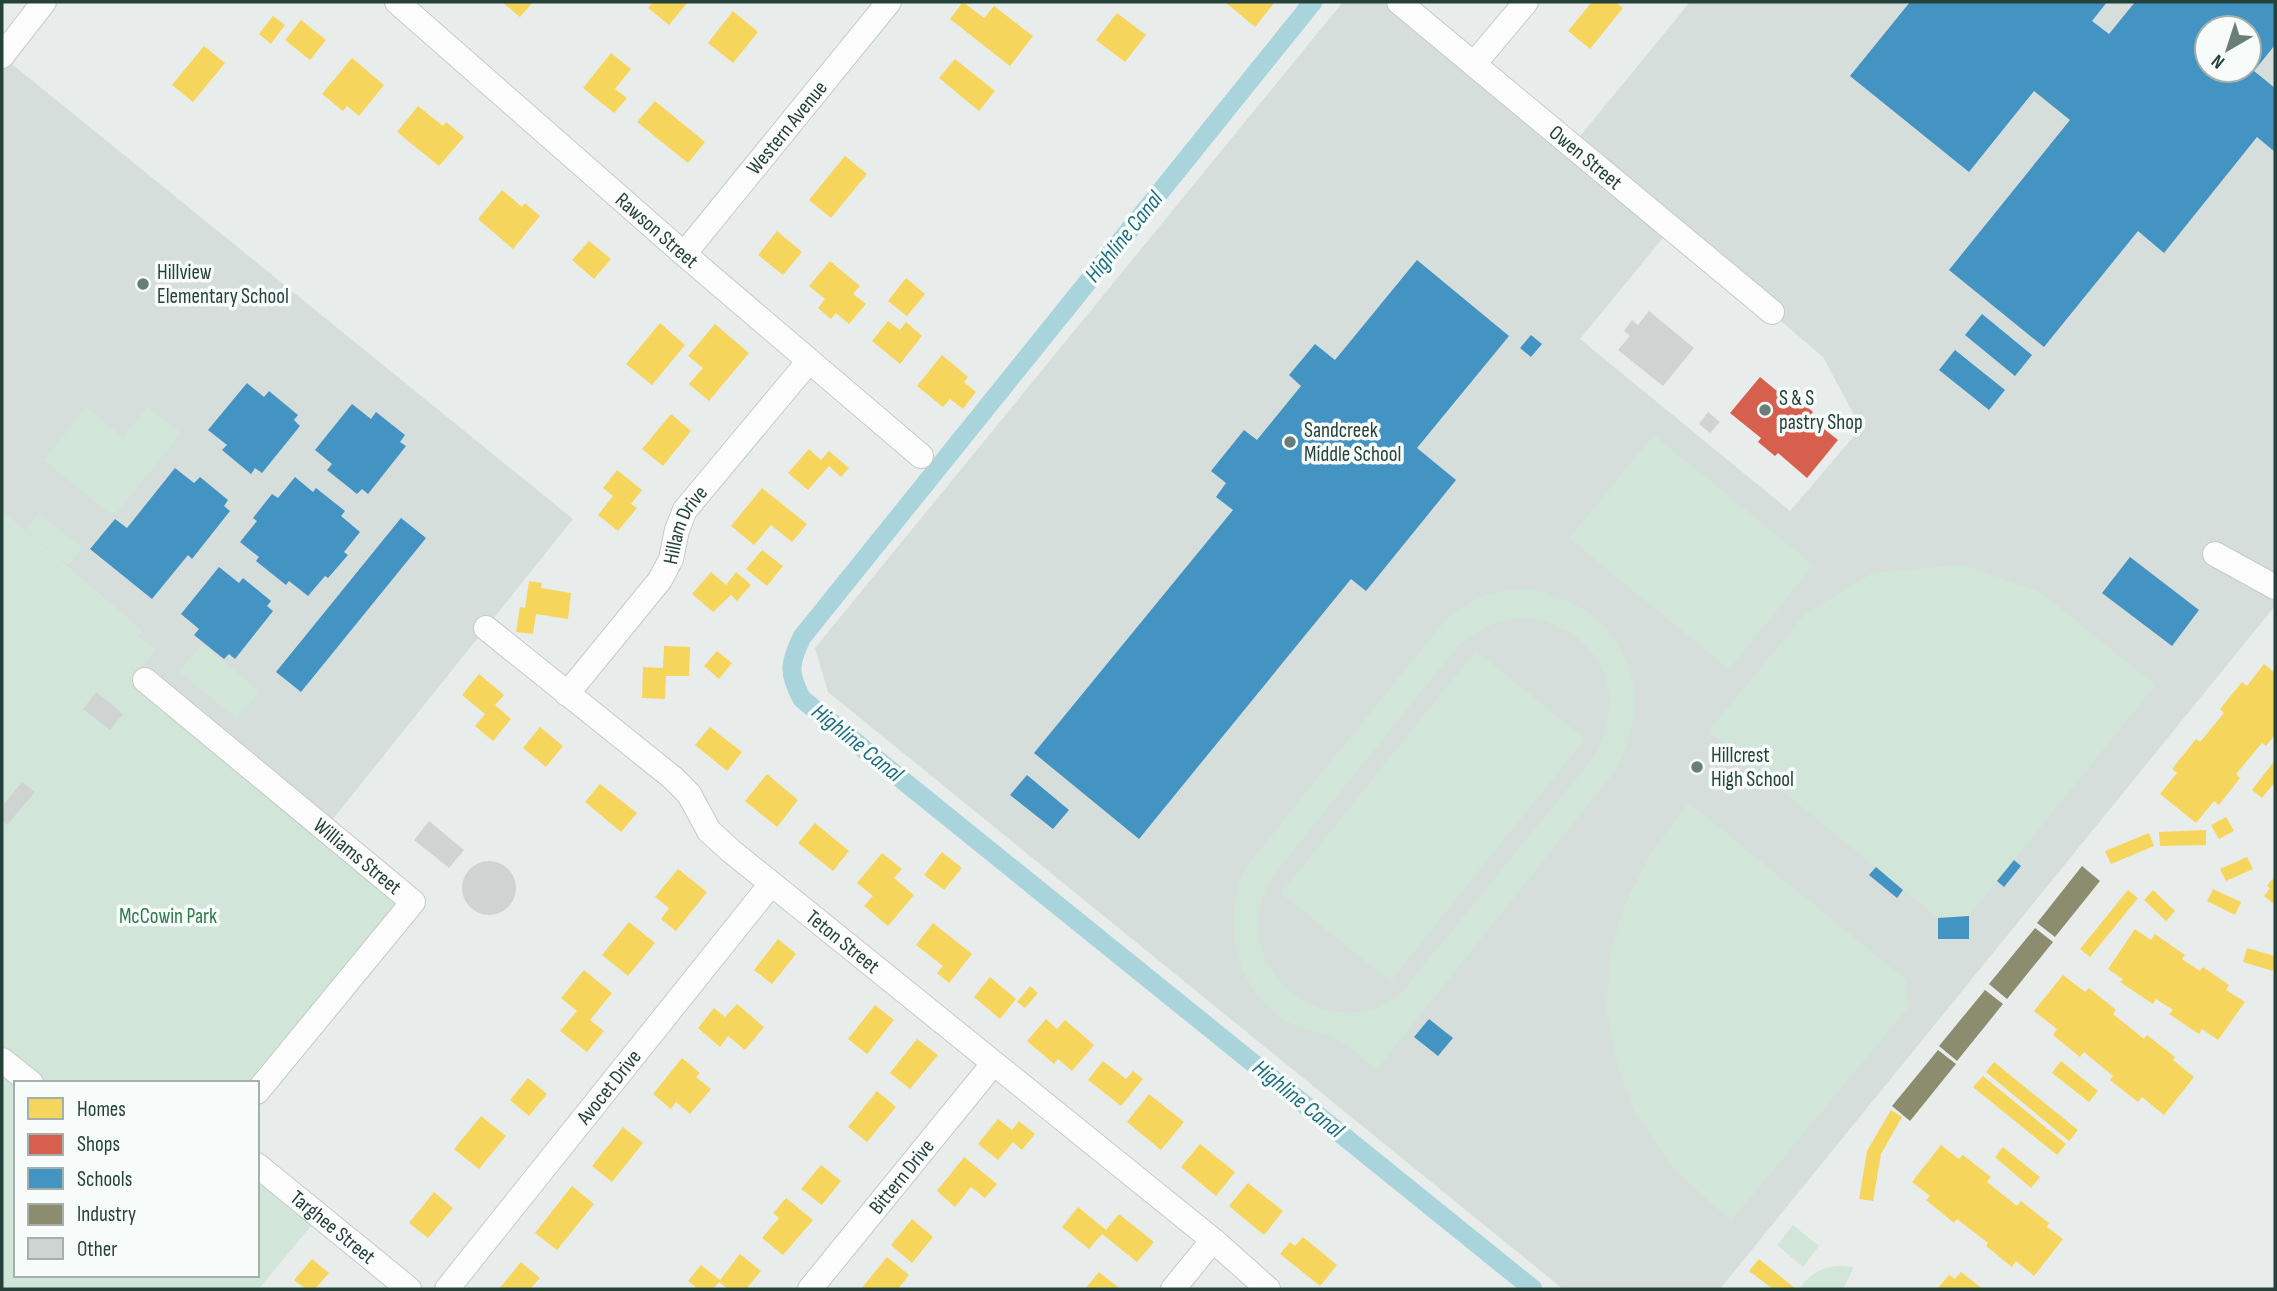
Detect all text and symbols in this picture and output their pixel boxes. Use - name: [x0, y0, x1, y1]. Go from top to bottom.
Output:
- north arrow: [2193, 14, 2263, 84]
- text: N: [2207, 49, 2229, 73]
- street label: Western Avenue: [741, 76, 832, 180]
- street label: Owen Street: [1544, 120, 1627, 195]
- water label: Highline Canal: [1079, 185, 1170, 288]
- street label: Rawson Street: [610, 187, 704, 273]
- place label: Hillview Elementary School: [157, 260, 289, 309]
- marker: Hillview Elementary School: [135, 276, 151, 292]
- place label: S & S pastry Shop: [1779, 386, 1863, 435]
- marker: S & S pastry Shop: [1757, 402, 1773, 418]
- place label: Sandcreek Middle School: [1304, 418, 1401, 467]
- marker: Sandcreek Middle School: [1282, 434, 1298, 450]
- street label: Hillam Drive: [658, 480, 713, 566]
- water label: Highline Canal: [806, 698, 909, 789]
- place label: Hillcrest High School: [1711, 743, 1794, 792]
- marker: Hillcrest High School: [1689, 759, 1705, 775]
- street label: Williams Street: [309, 812, 407, 900]
- park label: McCowin Park: [119, 904, 217, 929]
- street label: Teton Street: [801, 904, 885, 978]
- street label: Avocet Drive: [571, 1044, 646, 1130]
- water label: Highline Canal: [1247, 1054, 1350, 1145]
- legend: [14, 1081, 259, 1277]
- text: Homes: [77, 1097, 126, 1122]
- text: Shops: [77, 1132, 120, 1157]
- street label: Bittern Drive: [864, 1134, 939, 1219]
- text: Schools: [77, 1167, 132, 1192]
- street label: Targhee Street: [285, 1185, 381, 1269]
- text: Industry: [77, 1202, 136, 1227]
- text: Other: [77, 1237, 117, 1262]

